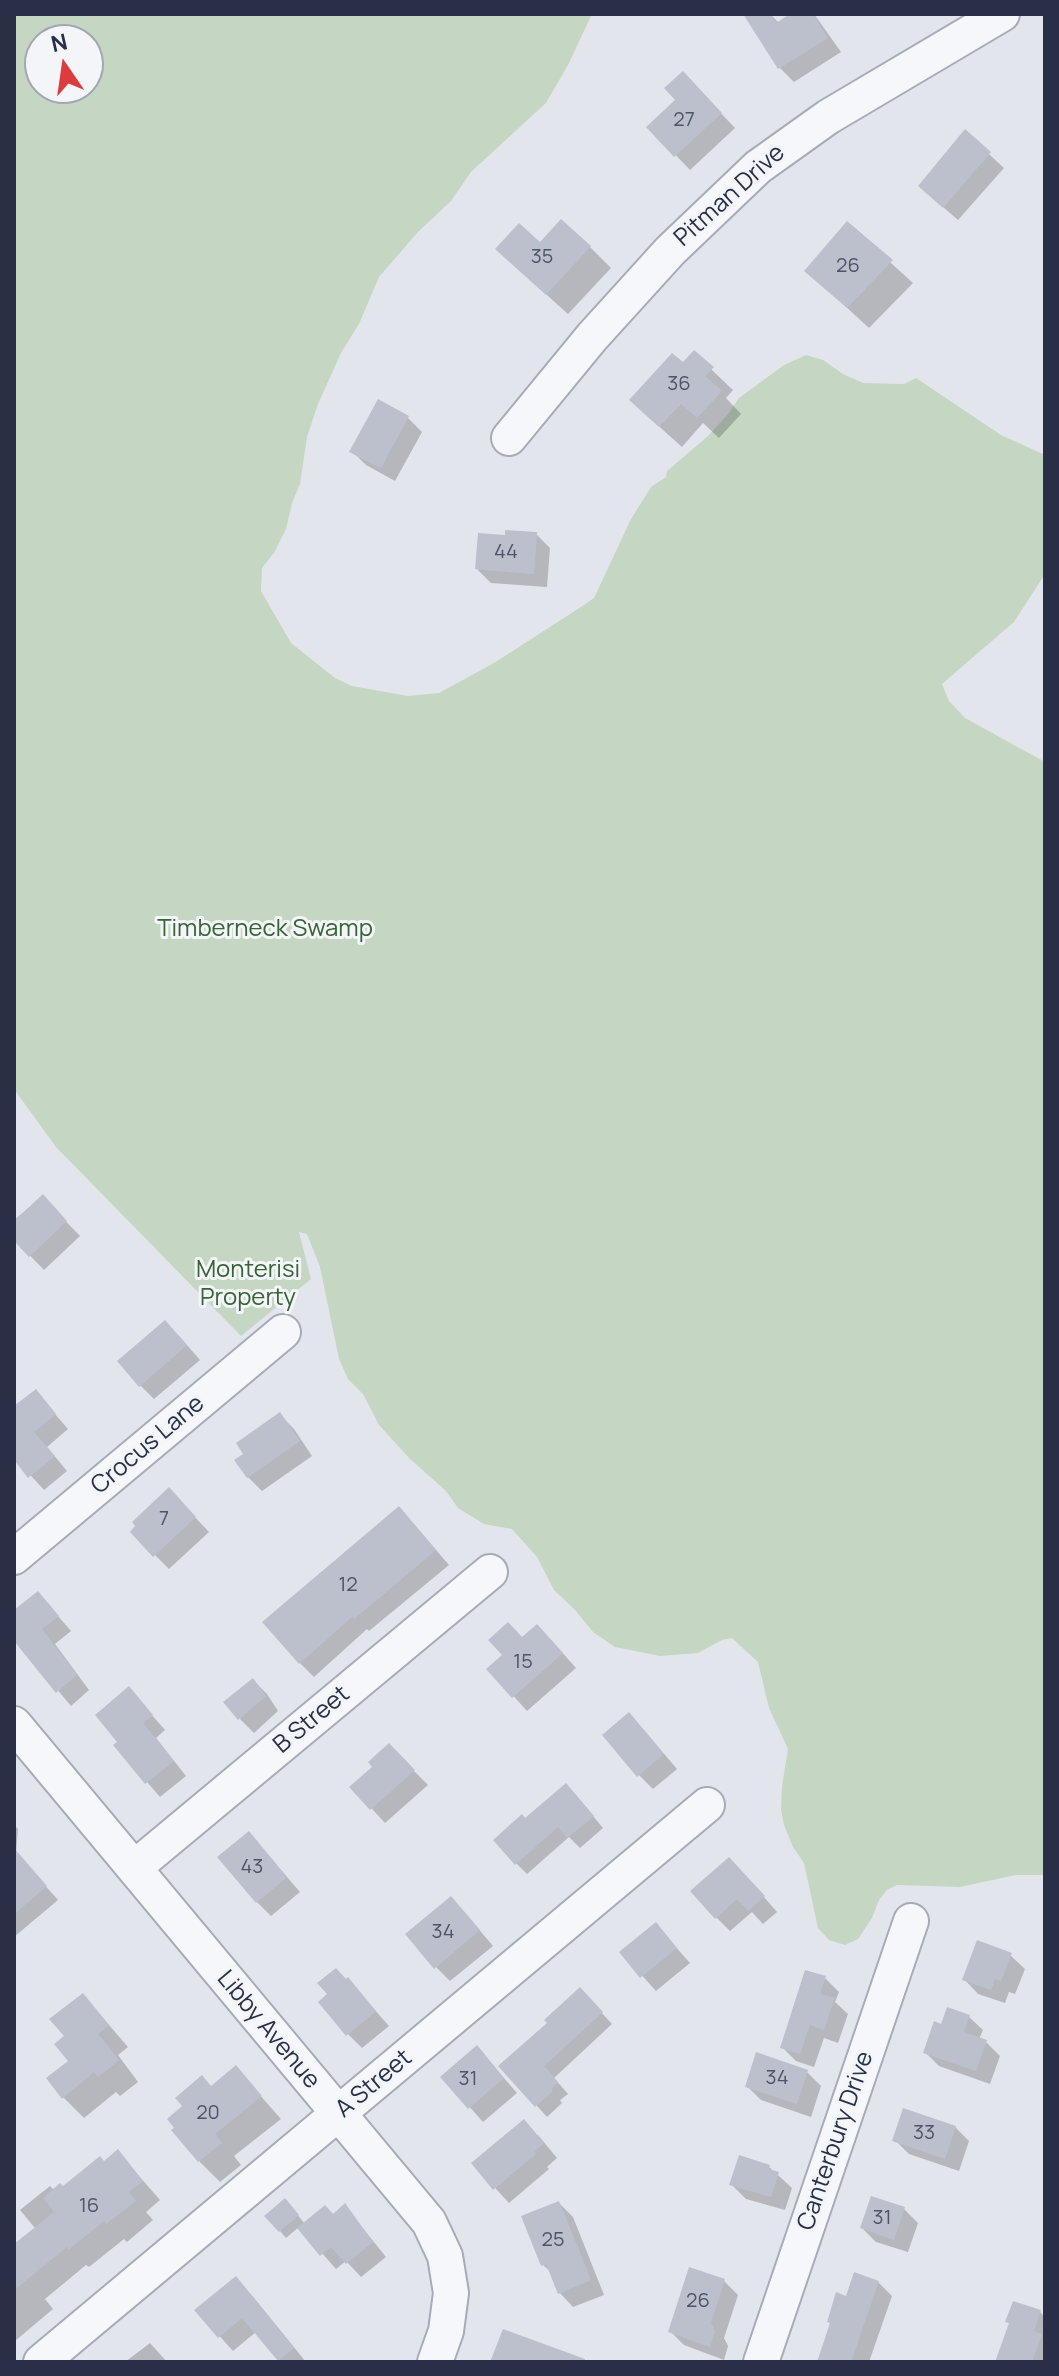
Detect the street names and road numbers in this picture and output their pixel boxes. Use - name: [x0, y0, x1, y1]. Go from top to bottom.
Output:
- street label: Pitman Drive: [669, 139, 791, 253]
- street label: Crocus Lane: [86, 1389, 210, 1501]
- street label: B Street: [268, 1680, 356, 1760]
- street label: Libby Avenue: [210, 1965, 326, 2095]
- street label: A Street: [330, 2044, 418, 2124]
- street label: Canterbury Drive: [792, 2048, 880, 2234]

